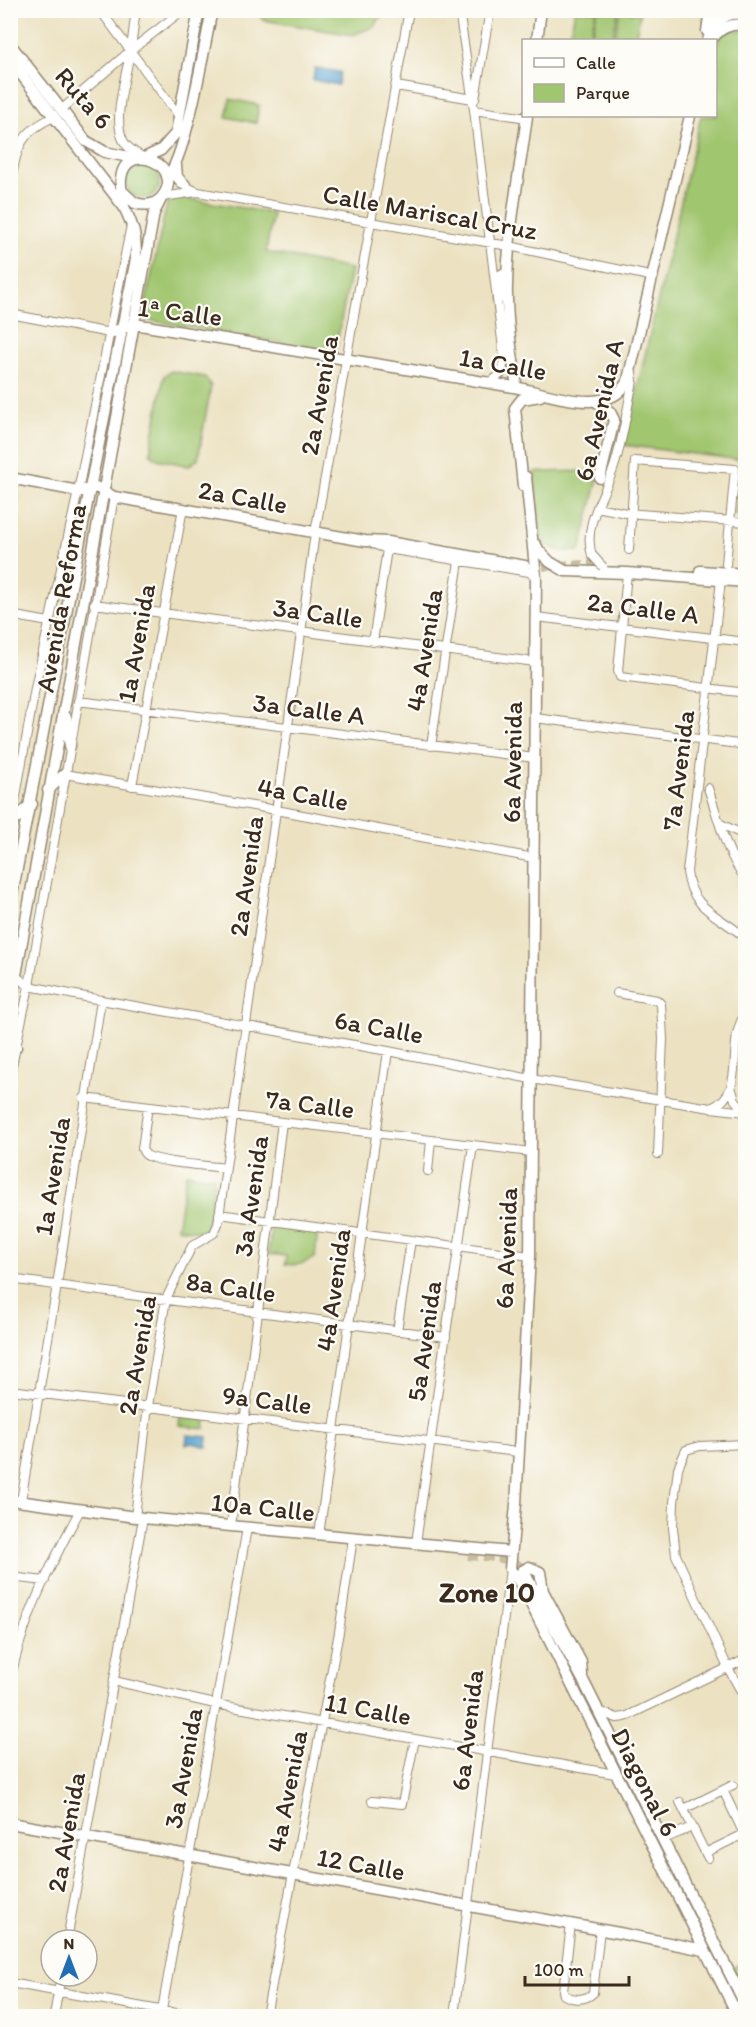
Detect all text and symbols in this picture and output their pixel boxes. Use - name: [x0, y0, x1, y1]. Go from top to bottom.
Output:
- legend: [522, 39, 717, 117]
- text: Calle: [576, 52, 616, 74]
- street label: Ruta 6: [48, 60, 120, 136]
- text: Parque: [576, 82, 630, 104]
- street label: Calle Mariscal Cruz: [320, 177, 540, 247]
- street label: 1ª Calle: [136, 291, 224, 333]
- street label: 2a Avenida: [293, 332, 345, 458]
- street label: 6a Avenida A: [567, 336, 631, 484]
- street label: 1a Calle: [457, 341, 549, 387]
- street label: 2a Calle: [196, 473, 290, 521]
- street label: Avenida Reforma: [29, 501, 93, 695]
- street label: 1a Avenida: [110, 581, 162, 705]
- street label: 2a Calle A: [585, 585, 701, 631]
- street label: 4a Avenida: [399, 586, 450, 714]
- street label: 3a Calle: [271, 591, 365, 635]
- street label: 3a Calle A: [251, 686, 367, 732]
- street label: 6a Avenida: [495, 700, 529, 823]
- street label: 7a Avenida: [655, 707, 701, 832]
- street label: 4a Calle: [255, 770, 351, 818]
- street label: 2a Avenida: [222, 813, 270, 939]
- street label: 6a Calle: [332, 1003, 426, 1051]
- street label: 7a Calle: [264, 1083, 356, 1125]
- street label: 1a Avenida: [27, 1114, 77, 1238]
- street label: 3a Avenida: [227, 1133, 275, 1259]
- street label: 6a Avenida: [488, 1186, 524, 1310]
- street label: 4a Avenida: [309, 1226, 358, 1354]
- street label: 8a Calle: [184, 1265, 278, 1309]
- street label: 5a Avenida: [400, 1278, 448, 1404]
- street label: 2a Avenida: [111, 1292, 163, 1418]
- street label: 9a Calle: [221, 1379, 313, 1421]
- street label: 10a Calle: [209, 1486, 317, 1528]
- district label: Zone 10: [439, 1575, 535, 1609]
- street label: 6a Avenida: [444, 1667, 490, 1792]
- street label: 11 Calle: [322, 1686, 414, 1732]
- street label: 3a Avenida: [157, 1705, 209, 1831]
- street label: Diagonal 6: [604, 1722, 686, 1842]
- street label: 4a Avenida: [259, 1727, 315, 1855]
- street label: 2a Avenida: [40, 1769, 92, 1895]
- street label: 12 Calle: [314, 1841, 408, 1887]
- north arrow: [39, 1928, 99, 1988]
- text: N: [64, 1934, 74, 1953]
- scale bar: [525, 1949, 628, 1987]
- text: 100 m: [534, 1959, 584, 1981]

